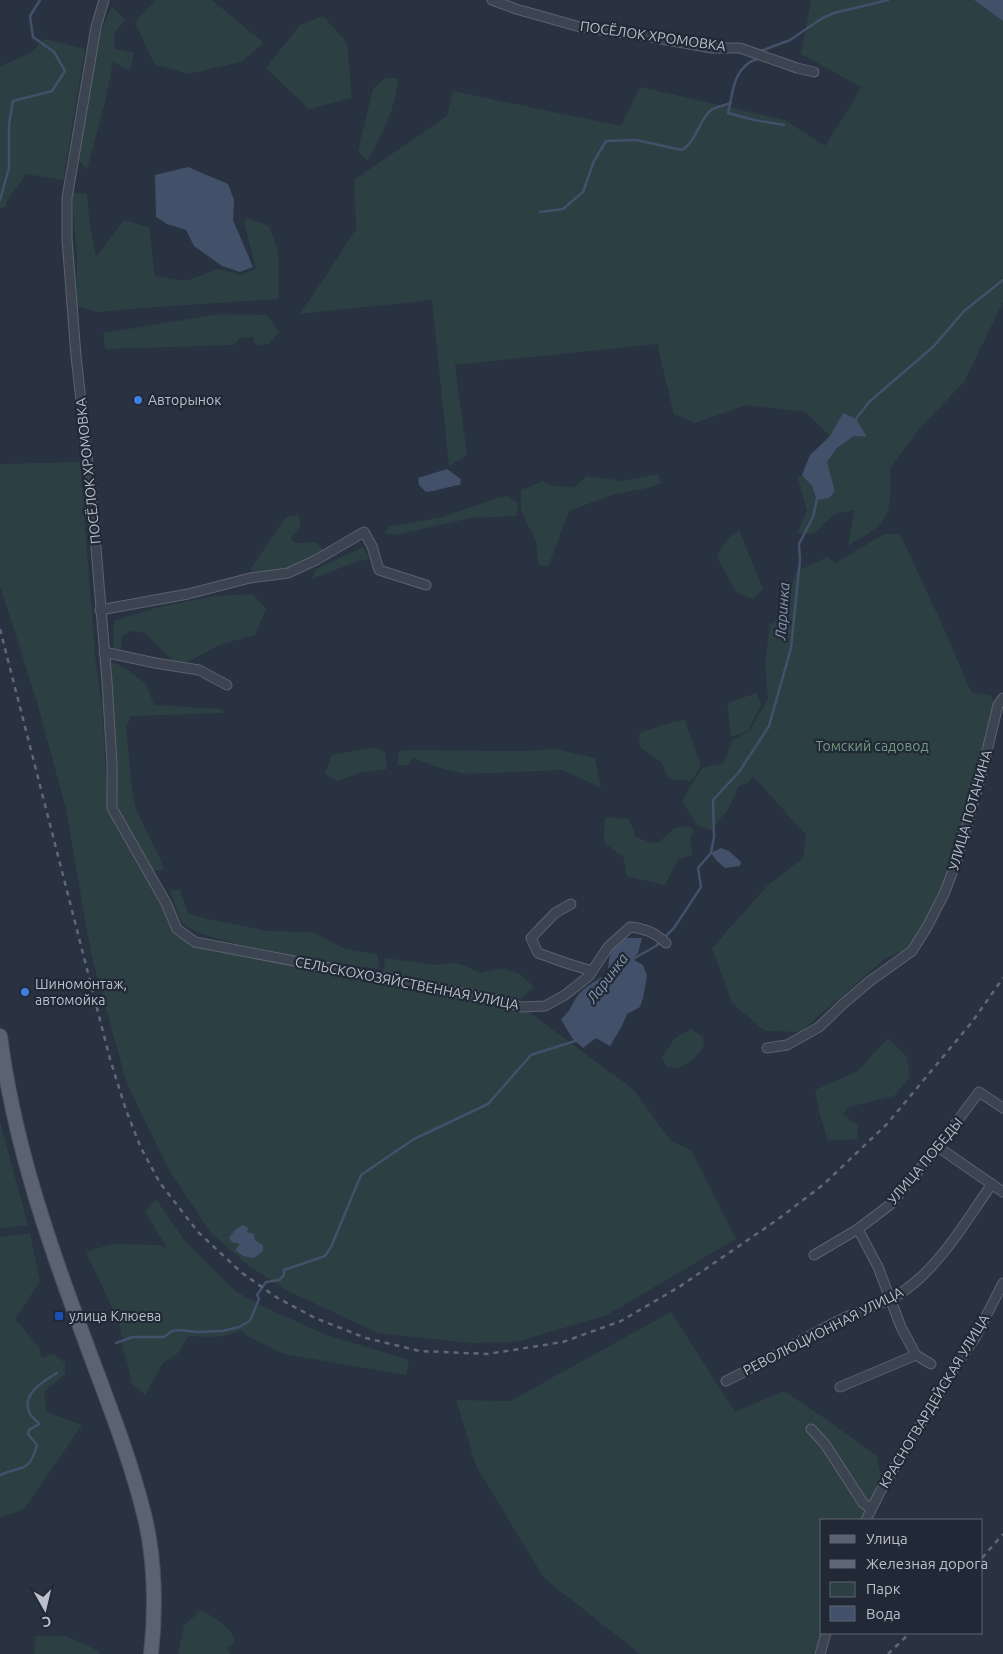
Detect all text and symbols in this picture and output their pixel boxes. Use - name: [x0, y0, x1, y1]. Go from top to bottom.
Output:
- street label: ПОСЁЛОК ХРОМОВКА: [579, 18, 727, 54]
- place label: Авторынок: [148, 392, 221, 408]
- marker: Авторынок: [132, 394, 144, 406]
- street label: ПОСЁЛОК ХРОМОВКА: [72, 397, 104, 545]
- water label: Ларинка: [771, 582, 792, 641]
- park label: Томский садовод: [815, 738, 929, 754]
- street label: УЛИЦА ПОТАНИНА: [945, 748, 995, 872]
- water label: Ларинка: [582, 950, 631, 1007]
- street label: СЕЛЬСКОХОЗЯЙСТВЕННАЯ УЛИЦА: [294, 952, 521, 1013]
- place label: Шиномонтаж, автомойка: [35, 976, 127, 1008]
- marker: Шиномонтаж, автомойка: [19, 986, 31, 998]
- street label: УЛИЦА ПОБЕДЫ: [884, 1115, 966, 1207]
- street label: РЕВОЛЮЦИОННАЯ УЛИЦА: [740, 1284, 906, 1378]
- place label: улица Клюева: [69, 1308, 161, 1324]
- marker: улица Клюева: [53, 1310, 65, 1322]
- street label: КРАСНОГВАРДЕЙСКАЯ УЛИЦА: [875, 1311, 992, 1491]
- legend: [820, 1519, 983, 1634]
- text: Улица: [866, 1530, 908, 1547]
- text: Железная дорога: [866, 1555, 988, 1572]
- text: Парк: [866, 1580, 901, 1597]
- north arrow: [20, 1584, 70, 1634]
- text: Вода: [866, 1605, 901, 1622]
- text: С: [41, 1613, 52, 1630]

